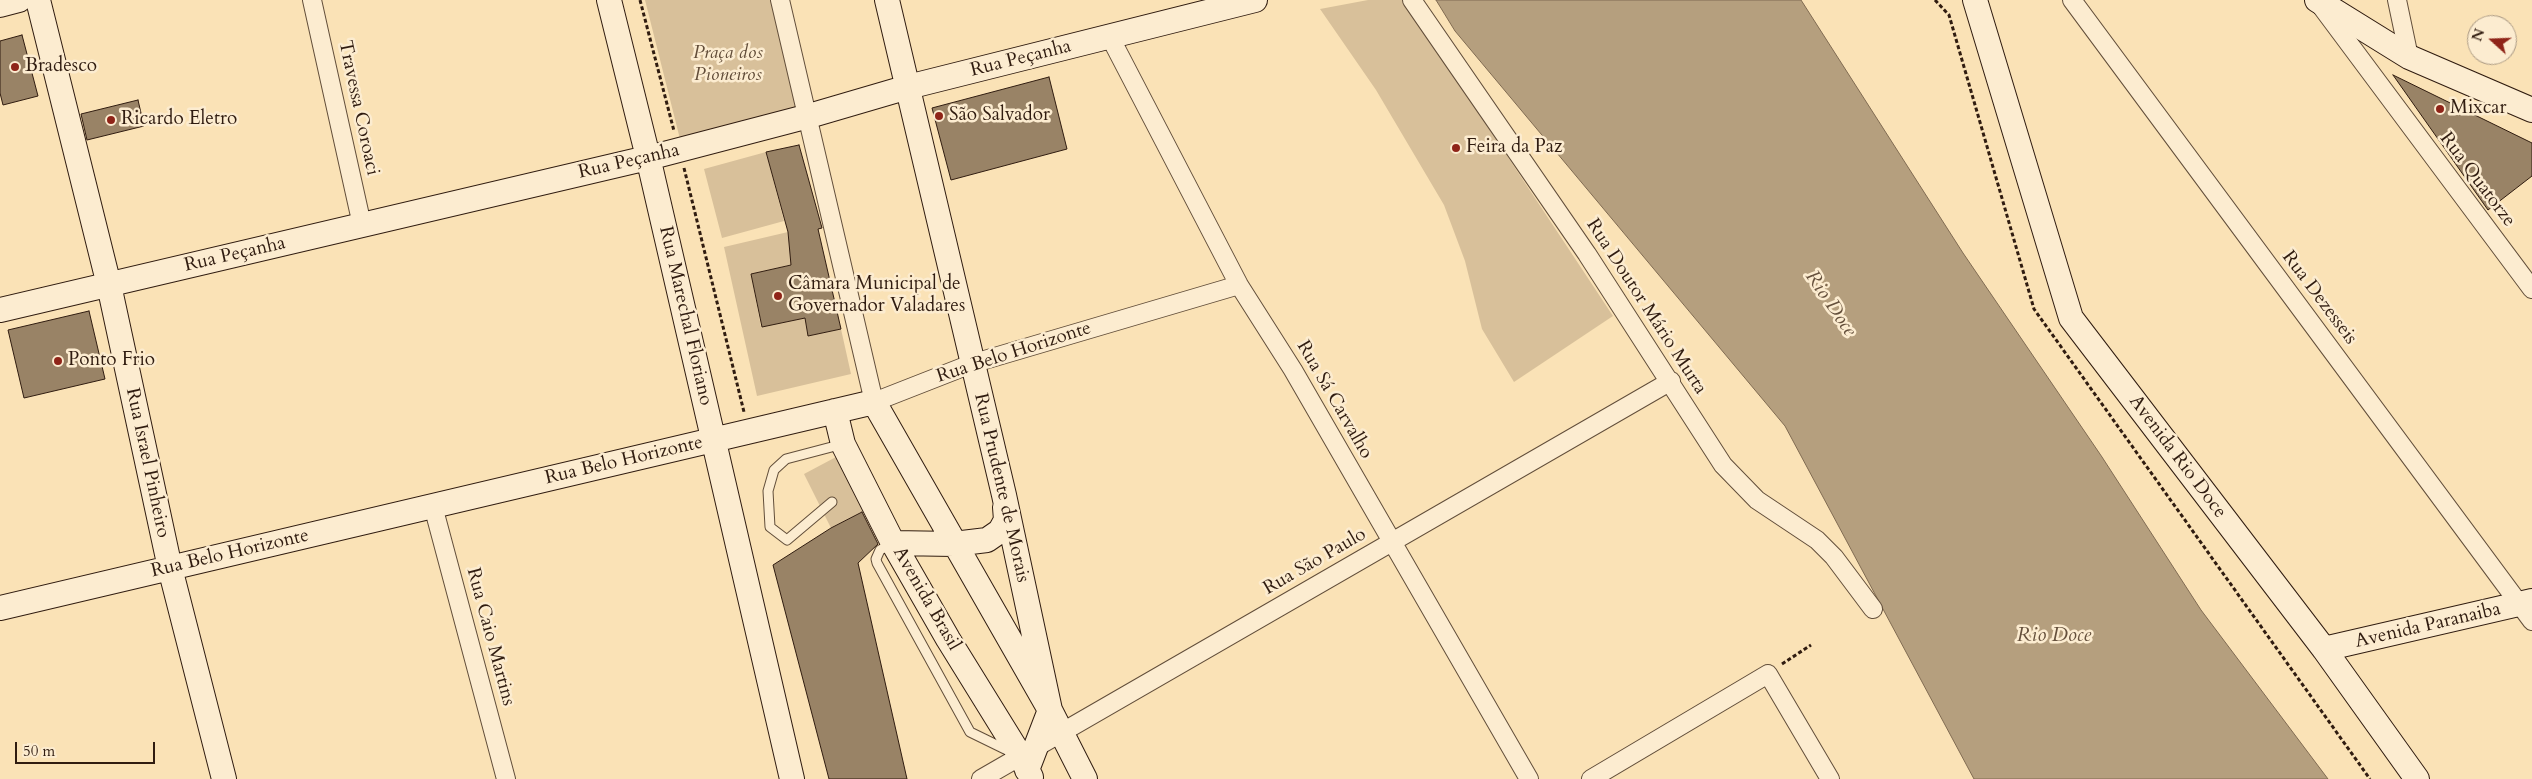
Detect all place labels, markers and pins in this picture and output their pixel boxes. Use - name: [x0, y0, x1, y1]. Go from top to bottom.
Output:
- place label: Bradesco: [25, 56, 97, 78]
- marker: Bradesco: [9, 61, 21, 73]
- place label: Mixcar: [2450, 98, 2506, 120]
- marker: Mixcar: [2434, 103, 2446, 115]
- place label: São Salvador: [949, 105, 1050, 127]
- place label: Ricardo Eletro: [121, 109, 237, 131]
- marker: São Salvador: [933, 110, 945, 122]
- marker: Ricardo Eletro: [105, 114, 117, 126]
- place label: Feira da Paz: [1466, 137, 1562, 159]
- marker: Feira da Paz: [1450, 142, 1462, 154]
- place label: Câmara Municipal de Governador Valadares: [788, 274, 965, 318]
- marker: Câmara Municipal de Governador Valadares: [772, 290, 784, 302]
- place label: Ponto Frio: [68, 350, 155, 372]
- marker: Ponto Frio: [52, 355, 64, 367]

